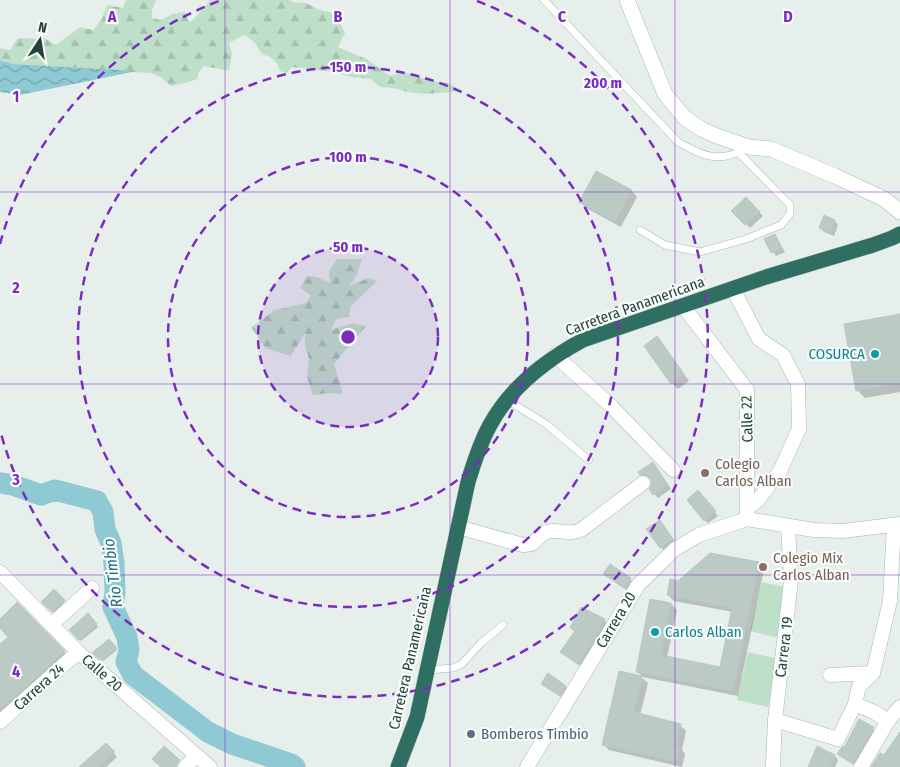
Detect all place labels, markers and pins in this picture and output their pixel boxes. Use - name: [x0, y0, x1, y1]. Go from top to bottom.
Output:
- centre of rings: [339, 328, 357, 346]
- place label: COSURCA: [808, 345, 865, 363]
- marker: COSURCA: [869, 348, 881, 360]
- place label: Colegio Carlos Alban: [715, 455, 792, 490]
- marker: Colegio Carlos Alban: [699, 467, 711, 479]
- place label: Colegio Mix Carlos Alban: [773, 549, 850, 584]
- marker: Colegio Mix Carlos Alban: [757, 561, 769, 573]
- place label: Carlos Alban: [665, 623, 742, 641]
- marker: Carlos Alban: [649, 626, 661, 638]
- place label: Bomberos Timbio: [481, 725, 589, 743]
- marker: Bomberos Timbio: [465, 728, 477, 740]

